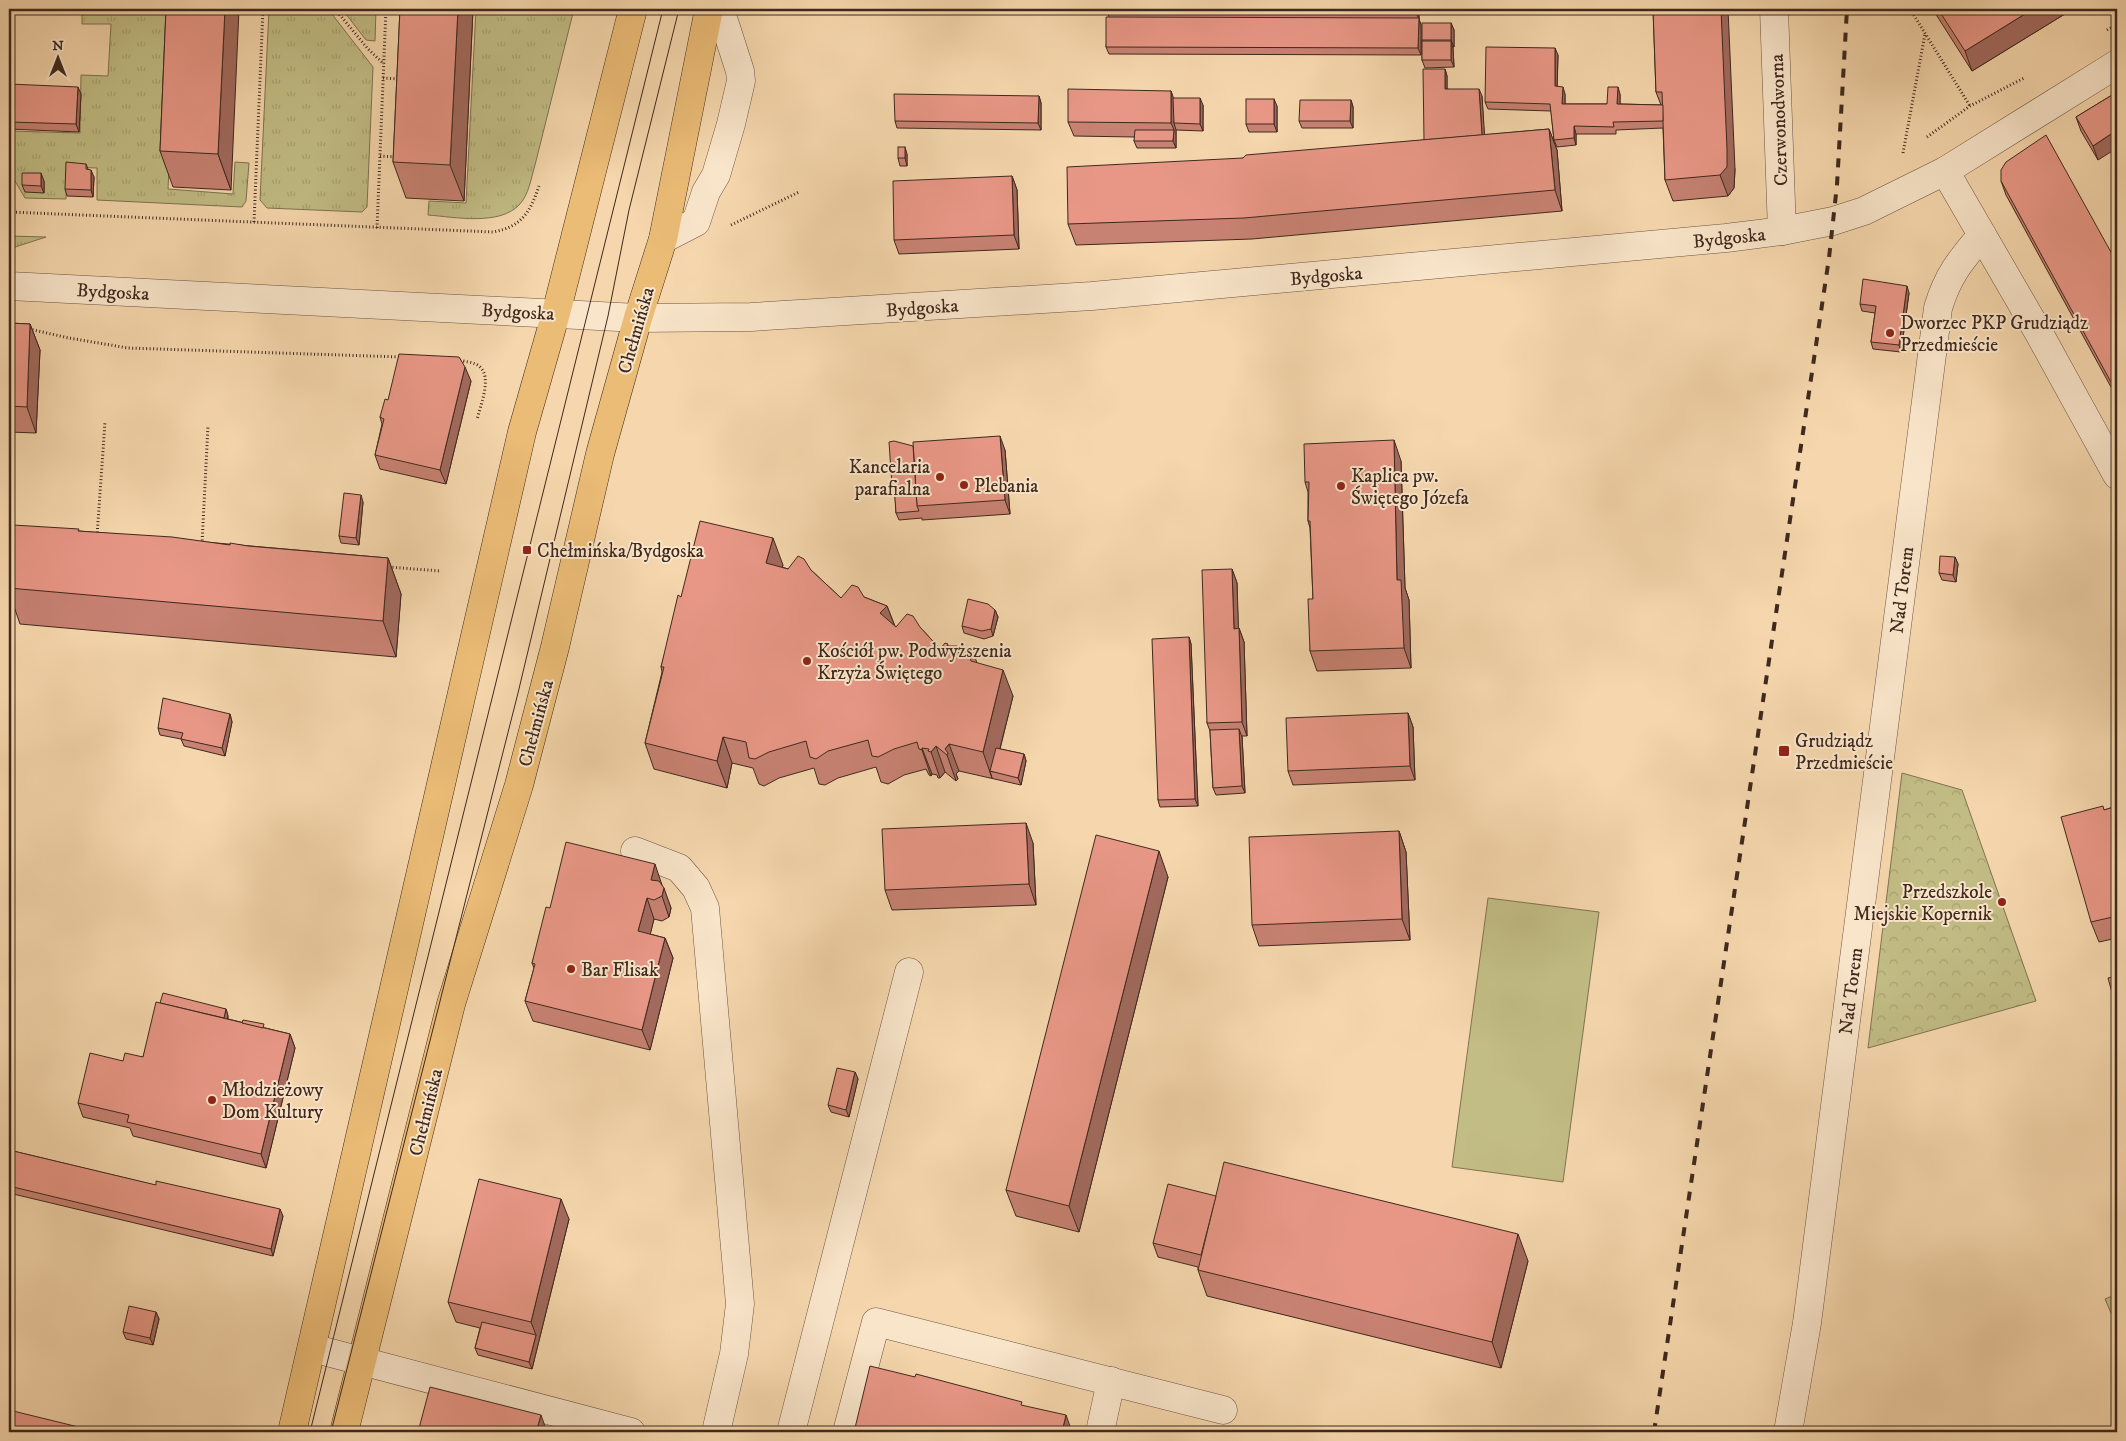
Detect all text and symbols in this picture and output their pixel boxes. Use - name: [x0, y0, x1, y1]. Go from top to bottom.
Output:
- north arrow: [32, 32, 82, 82]
- text: N: [52, 37, 64, 55]
- street label: Czerwonodworna: [1766, 54, 1793, 186]
- street label: Bydgoska: [1692, 223, 1767, 254]
- street label: Bydgoska: [1289, 262, 1363, 291]
- street label: Bydgoska: [76, 279, 150, 306]
- street label: Chełmińska: [613, 284, 660, 376]
- street label: Bydgoska: [885, 294, 959, 323]
- street label: Bydgoska: [481, 299, 555, 326]
- place label: Dworzec PKP Grudziądz Przedmieście: [1900, 312, 2088, 357]
- marker: Dworzec PKP Grudziądz Przedmieście: [1884, 327, 1896, 339]
- place label: Kancelaria parafialna: [849, 456, 930, 501]
- place label: Kaplica pw. Świętego Józefa: [1351, 465, 1469, 510]
- marker: Kancelaria parafialna: [934, 471, 946, 483]
- place label: Plebania: [974, 475, 1038, 498]
- marker: Plebania: [958, 479, 970, 491]
- marker: Kaplica pw. Świętego Józefa: [1335, 480, 1347, 492]
- place label: Chełmińska/Bydgoska: [537, 540, 704, 563]
- marker: Chełmińska/Bydgoska: [521, 544, 533, 556]
- street label: Nad Torem: [1886, 545, 1919, 635]
- place label: Kościół pw. Podwyższenia Krzyża Świętego: [817, 640, 1012, 685]
- marker: Kościół pw. Podwyższenia Krzyża Świętego: [801, 655, 813, 667]
- street label: Chełmińska: [514, 677, 559, 769]
- place label: Grudziądz Przedmieście: [1795, 730, 1893, 775]
- marker: Grudziądz Przedmieście: [1777, 744, 1791, 758]
- place label: Przedszkole Miejskie Kopernik: [1854, 881, 1993, 926]
- marker: Przedszkole Miejskie Kopernik: [1996, 896, 2008, 908]
- street label: Nad Torem: [1835, 946, 1868, 1036]
- place label: Bar Flisak: [581, 959, 659, 982]
- marker: Bar Flisak: [565, 963, 577, 975]
- street label: Chełmińska: [405, 1066, 448, 1158]
- place label: Młodzieżowy Dom Kultury: [222, 1079, 324, 1124]
- marker: Młodzieżowy Dom Kultury: [206, 1094, 218, 1106]

